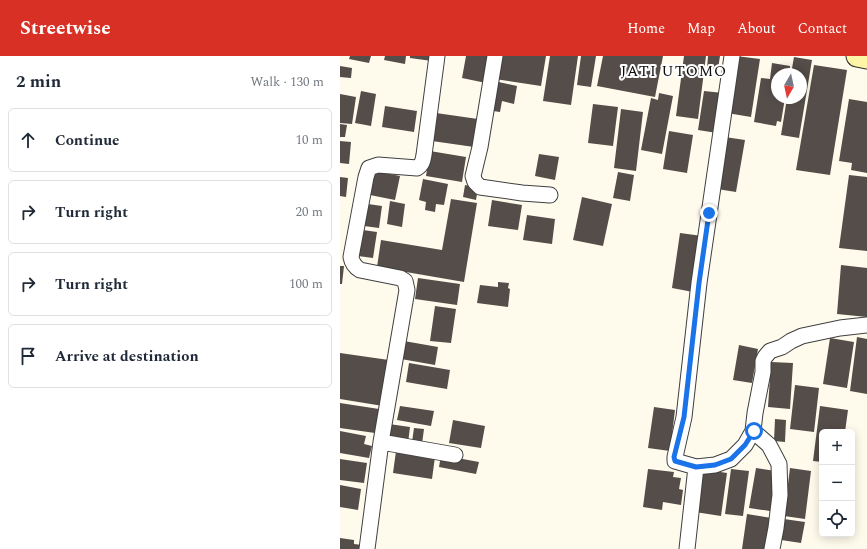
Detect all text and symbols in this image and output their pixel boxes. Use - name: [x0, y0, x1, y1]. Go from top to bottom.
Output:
- text: Streetwise: [20, 14, 111, 43]
- text: Home: [627, 18, 665, 39]
- text: Map: [687, 18, 715, 39]
- text: About: [737, 18, 776, 39]
- text: Contact: [798, 18, 847, 39]
- district label: JATI UTOMO: [621, 60, 727, 83]
- north arrow: [771, 68, 807, 104]
- text: 2 min: [16, 69, 61, 95]
- text: Walk · 130 m: [250, 72, 324, 92]
- icon: ahead: [17, 129, 39, 151]
- text: Continue: [55, 129, 120, 152]
- text: 10 m: [296, 130, 323, 150]
- icon: right: [17, 201, 39, 223]
- text: Turn right: [55, 201, 128, 224]
- text: 20 m: [296, 202, 323, 222]
- route end: [700, 204, 718, 222]
- icon: right: [17, 273, 39, 295]
- text: Turn right: [55, 273, 128, 296]
- text: 100 m: [289, 274, 323, 294]
- icon: arrive: [17, 345, 39, 367]
- text: Arrive at destination: [55, 345, 199, 368]
- route start: [745, 422, 763, 440]
- map controls: [819, 429, 855, 537]
- button: +: [819, 429, 855, 465]
- button: −: [819, 465, 855, 501]
- button: locate: [819, 501, 855, 537]

